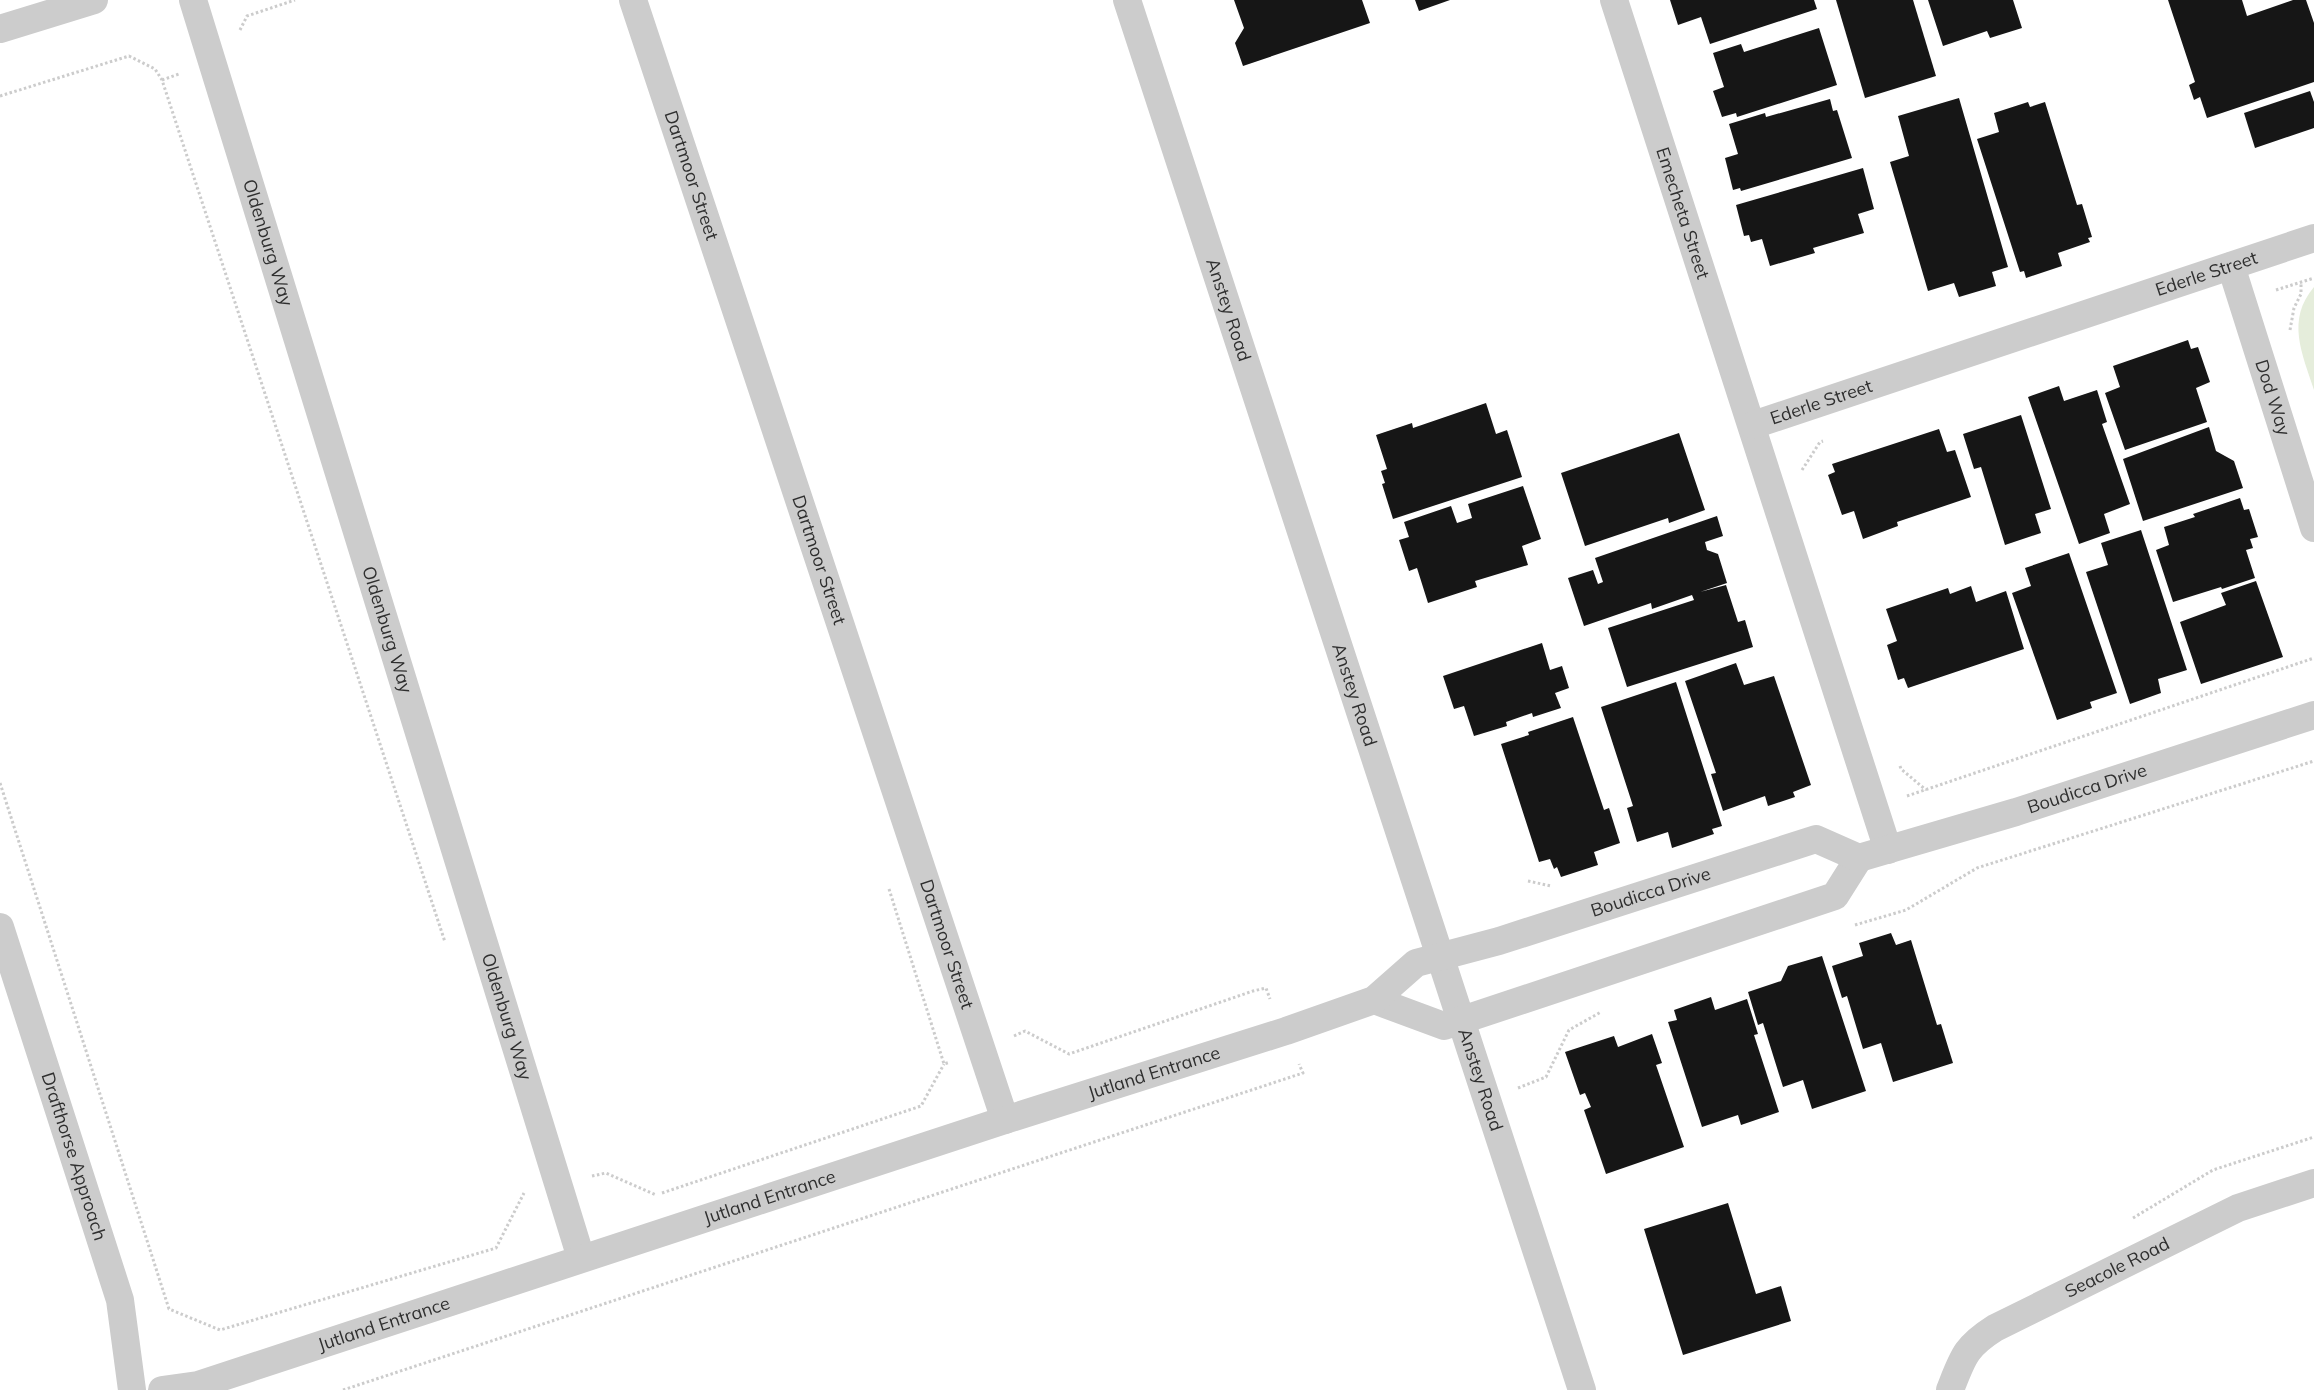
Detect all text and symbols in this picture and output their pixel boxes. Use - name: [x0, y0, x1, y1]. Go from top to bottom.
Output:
- street label: Dartmoor Street: [660, 108, 724, 243]
- street label: Emecheta Street: [1651, 144, 1715, 282]
- street label: Oldenburg Way: [238, 176, 299, 309]
- street label: Ederle Street: [2152, 246, 2260, 301]
- street label: Anstey Road: [1201, 255, 1256, 364]
- street label: Dod Way: [2250, 357, 2296, 439]
- street label: Ederle Street: [1767, 374, 1875, 429]
- street label: Dartmoor Street: [787, 492, 852, 627]
- street label: Oldenburg Way: [357, 563, 418, 696]
- street label: Anstey Road: [1327, 640, 1382, 749]
- street label: Boudicca Drive: [2024, 758, 2150, 819]
- street label: Boudicca Drive: [1588, 862, 1713, 922]
- street label: Dartmoor Street: [915, 876, 979, 1012]
- street label: Oldenburg Way: [477, 950, 538, 1083]
- street label: Anstey Road: [1453, 1025, 1508, 1134]
- street label: Jutland Entrance: [1085, 1041, 1223, 1104]
- street label: Drafthorse Approach: [36, 1069, 112, 1243]
- street label: Jutland Entrance: [700, 1164, 838, 1229]
- street label: Seacole Road: [2061, 1232, 2173, 1303]
- street label: Jutland Entrance: [315, 1291, 453, 1356]

